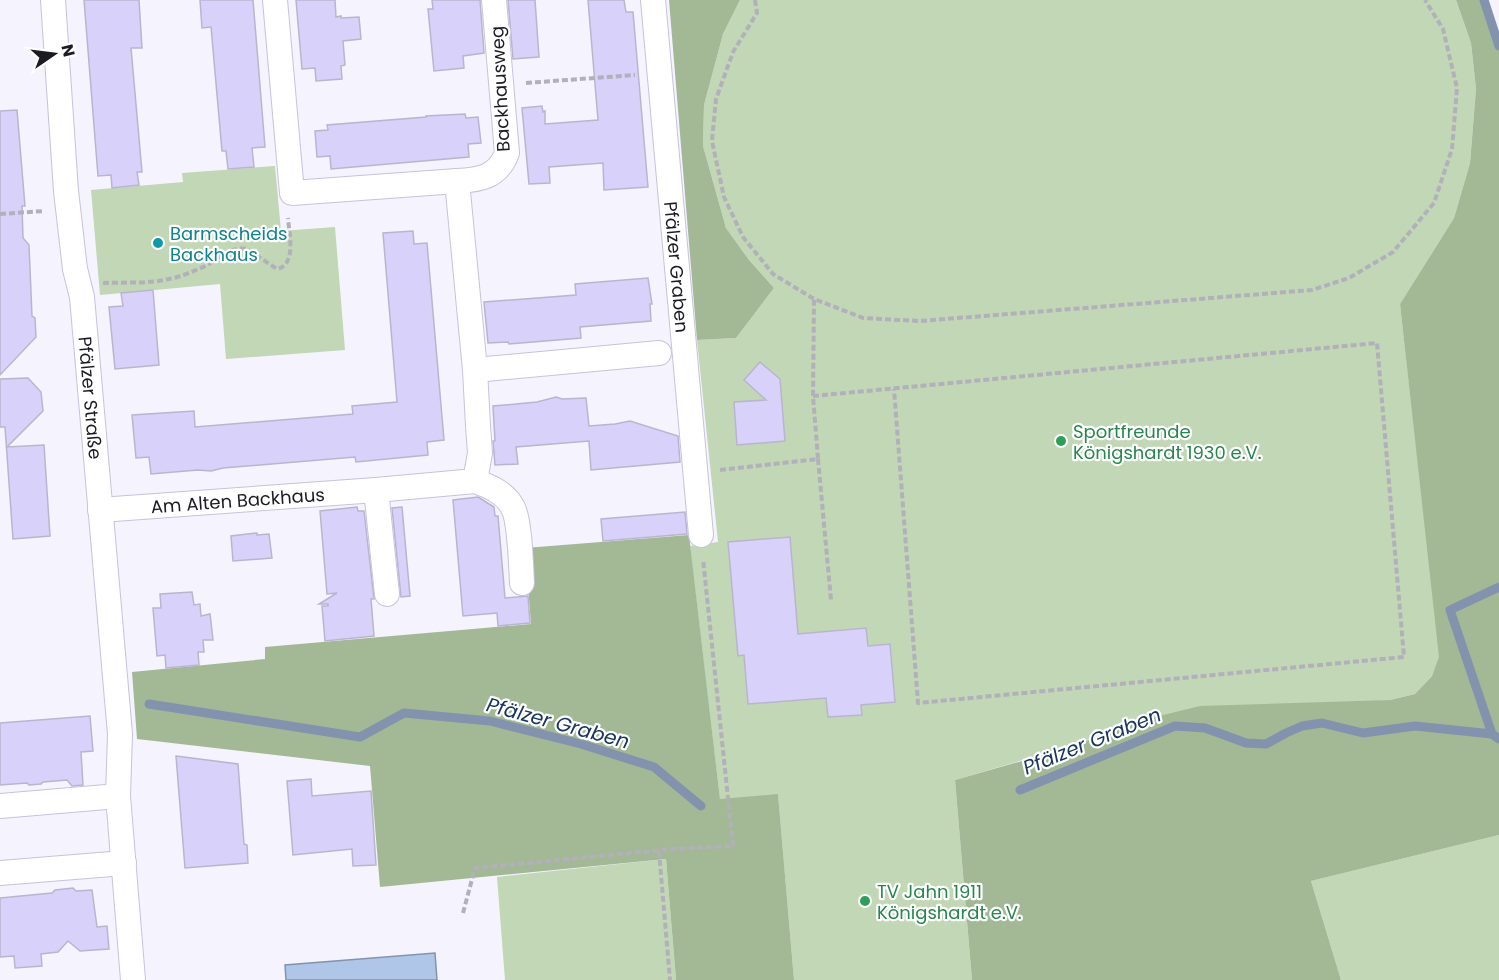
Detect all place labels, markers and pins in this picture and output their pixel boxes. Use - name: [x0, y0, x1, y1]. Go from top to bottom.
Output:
- place label: Barmscheids Backhaus: [170, 221, 287, 267]
- marker: Barmscheids Backhaus: [151, 236, 165, 250]
- place label: Sportfreunde Königshardt 1930 e.V.: [1073, 419, 1261, 465]
- marker: Sportfreunde Königshardt 1930 e.V.: [1054, 434, 1068, 448]
- place label: TV Jahn 1911 Königshardt e.V.: [877, 879, 1022, 925]
- marker: TV Jahn 1911 Königshardt e.V.: [858, 894, 872, 908]

